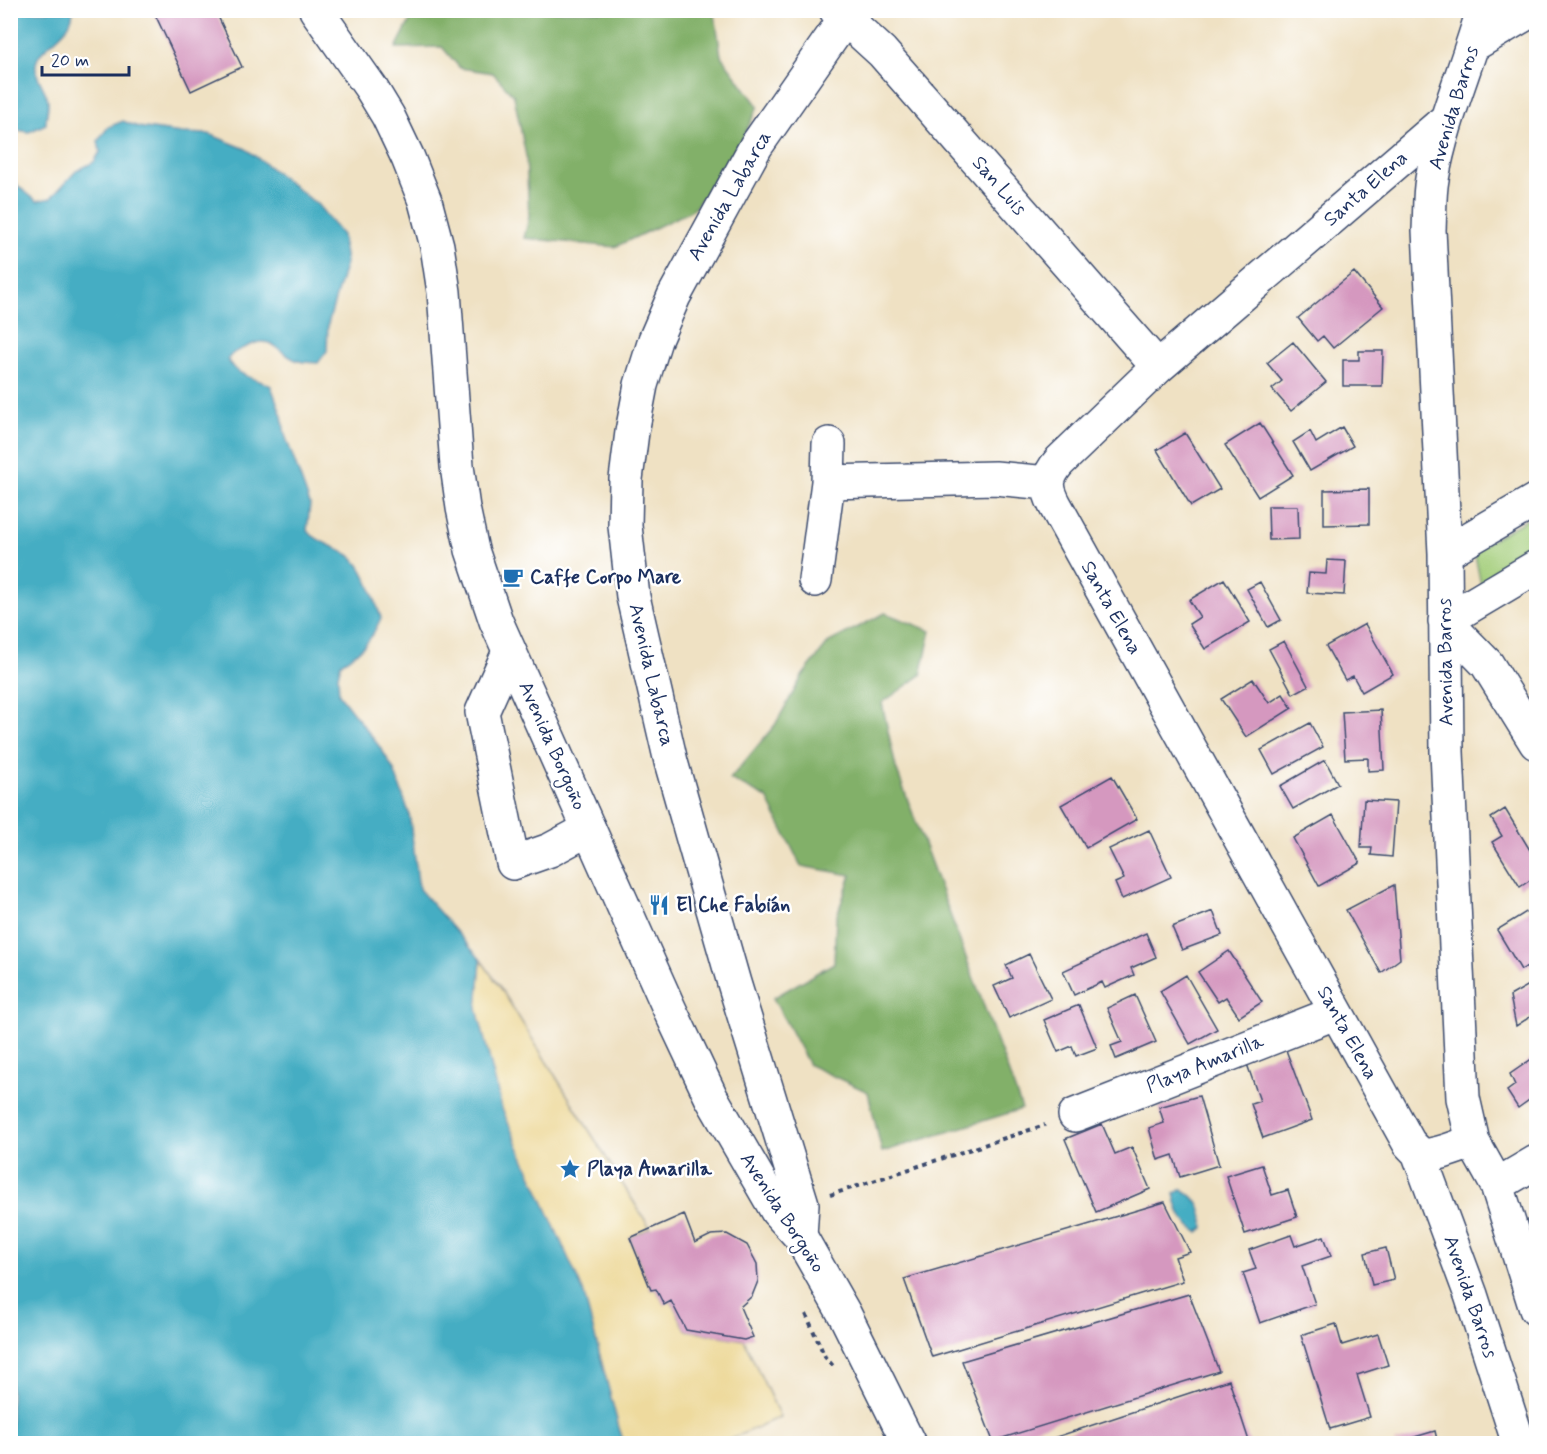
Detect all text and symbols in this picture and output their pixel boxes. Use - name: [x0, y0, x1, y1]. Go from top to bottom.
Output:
- scale bar: [42, 39, 129, 77]
- street label: Avenida Barros: [1422, 43, 1486, 173]
- text: 20 m: [51, 49, 89, 73]
- street label: Avenida Labarca: [682, 126, 778, 266]
- street label: Santa Elena: [1318, 145, 1414, 233]
- street label: San Luis: [966, 150, 1033, 222]
- street label: Santa Elena: [1074, 556, 1148, 660]
- place label: Caffe Corpo Mare: [530, 564, 682, 591]
- cafe icon: Caffe Corpo Mare: [501, 565, 525, 589]
- street label: Avenida Barros: [1431, 598, 1461, 726]
- street label: Avenida Labarca: [621, 601, 681, 749]
- street label: Avenida Borgoño: [511, 677, 592, 815]
- place label: El Che Fabián: [676, 892, 790, 919]
- restaurant icon: El Che Fabián: [647, 893, 671, 917]
- street label: Santa Elena: [1310, 981, 1384, 1085]
- street label: Playa Amarilla: [1142, 1028, 1269, 1100]
- street label: Avenida Borgoño: [732, 1148, 831, 1279]
- place label: Playa Amarilla: [587, 1156, 713, 1183]
- place icon: Playa Amarilla: [558, 1157, 582, 1181]
- street label: Avenida Barros: [1436, 1232, 1504, 1362]

